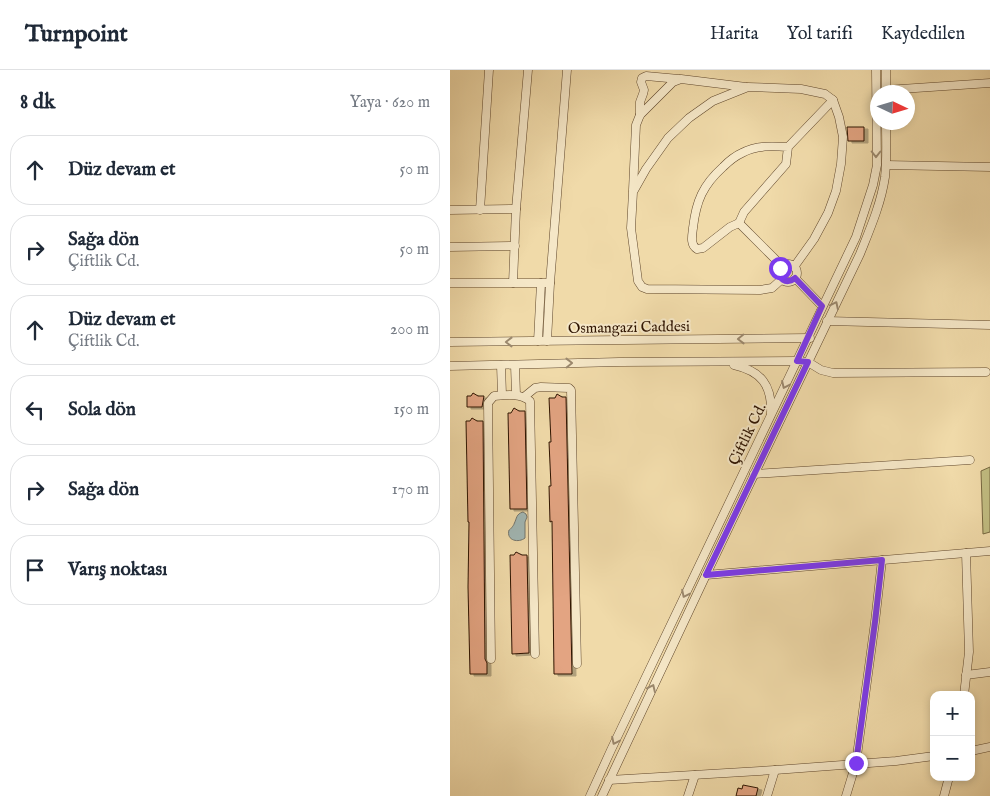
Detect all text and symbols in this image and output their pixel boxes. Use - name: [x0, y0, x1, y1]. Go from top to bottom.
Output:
- text: Turnpoint: [25, 19, 128, 50]
- text: Harita: [710, 23, 759, 46]
- text: Yol tarifi: [787, 23, 853, 46]
- text: Kaydedilen: [881, 23, 965, 46]
- north arrow: [870, 85, 915, 130]
- text: 8 dk: [20, 89, 55, 116]
- text: Yaya · 620 m: [350, 93, 430, 113]
- one-way arrow: [871, 150, 882, 158]
- icon: ahead: [21, 156, 49, 184]
- text: Düz devam et: [68, 158, 176, 182]
- text: 50 m: [400, 160, 429, 180]
- text: Sağa dön: [68, 228, 139, 252]
- icon: right: [21, 236, 49, 264]
- text: 50 m: [400, 240, 429, 260]
- text: Çiftlik Cd.: [68, 252, 139, 272]
- route start: [769, 257, 792, 280]
- one-way arrow: [829, 301, 839, 310]
- text: Düz devam et: [68, 308, 176, 332]
- icon: ahead: [21, 316, 49, 344]
- street label: Osmangazi Caddesi: [568, 317, 690, 338]
- text: 200 m: [390, 320, 429, 340]
- text: Çiftlik Cd.: [68, 332, 139, 352]
- one-way arrow: [737, 334, 744, 344]
- one-way arrow: [504, 337, 512, 347]
- one-way arrow: [565, 358, 573, 369]
- one-way arrow: [781, 380, 792, 389]
- icon: left: [21, 396, 49, 424]
- text: Sola dön: [68, 398, 136, 422]
- text: 150 m: [394, 400, 429, 420]
- street label: Çiftlik Cd.: [724, 400, 771, 468]
- icon: right: [21, 476, 49, 504]
- text: Sağa dön: [68, 478, 139, 502]
- text: 170 m: [392, 480, 429, 500]
- icon: arrive: [21, 556, 49, 584]
- text: Varış noktası: [68, 558, 167, 582]
- one-way arrow: [681, 589, 691, 598]
- one-way arrow: [646, 684, 656, 693]
- map controls: [930, 691, 975, 781]
- button: +: [930, 691, 975, 736]
- one-way arrow: [611, 736, 621, 745]
- button: −: [930, 736, 975, 781]
- route end: [845, 752, 868, 775]

